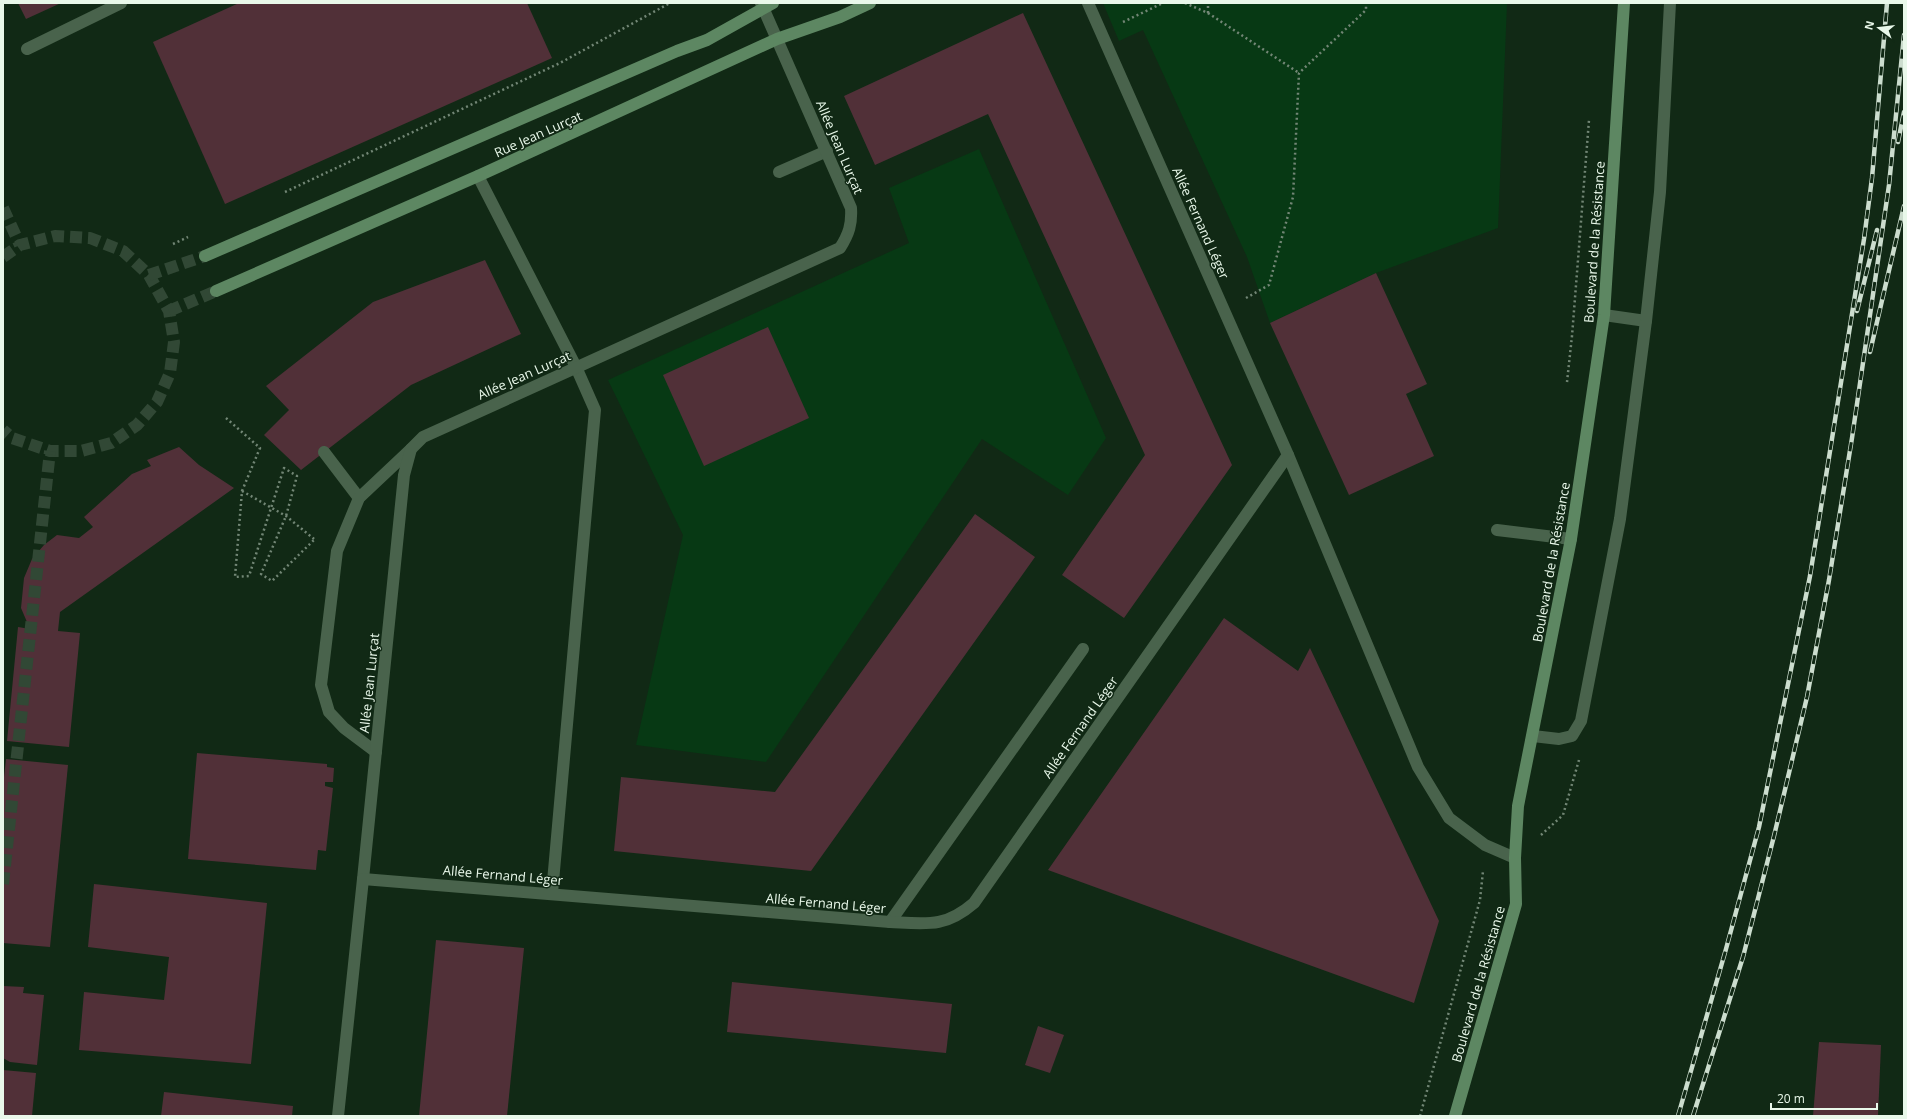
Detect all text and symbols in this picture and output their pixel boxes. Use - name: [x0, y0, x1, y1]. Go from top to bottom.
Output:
- north arrow: [1859, 8, 1899, 48]
- text: N: [1860, 19, 1877, 32]
- street label: Allée Jean Lurçat: [812, 97, 868, 197]
- street label: Rue Jean Lurçat: [491, 106, 585, 161]
- street label: Boulevard de la Résistance: [1579, 161, 1609, 323]
- street label: Allée Fernand Léger: [1168, 164, 1234, 282]
- street label: Allée Jean Lurçat: [475, 346, 574, 404]
- street label: Boulevard de la Résistance: [1528, 481, 1574, 643]
- street label: Allée Jean Lurçat: [355, 632, 383, 734]
- street label: Allée Fernand Léger: [1038, 672, 1122, 781]
- street label: Allée Fernand Léger: [442, 861, 564, 889]
- street label: Allée Fernand Léger: [765, 889, 887, 917]
- street label: Boulevard de la Résistance: [1447, 904, 1509, 1064]
- scale bar: [1771, 1085, 1877, 1111]
- text: 20 m: [1777, 1090, 1805, 1107]

